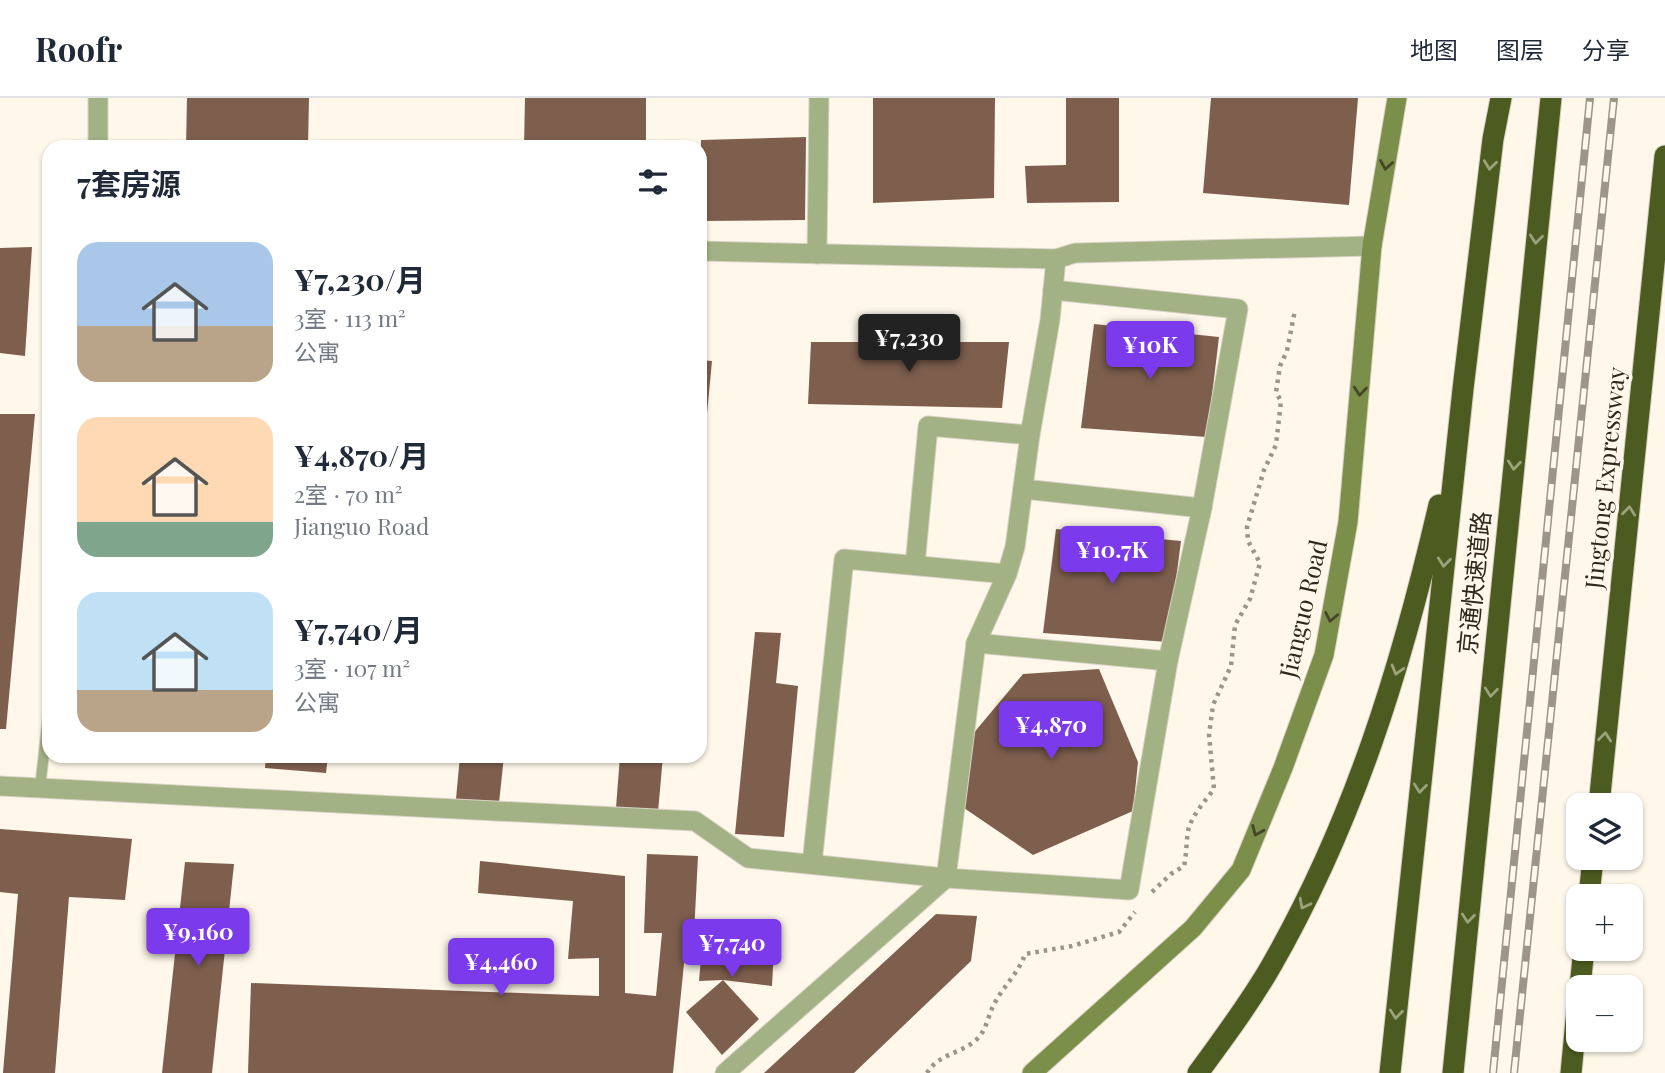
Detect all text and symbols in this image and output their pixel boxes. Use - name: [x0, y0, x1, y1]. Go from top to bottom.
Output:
- text: Roofr: [35, 26, 122, 70]
- text: 地图: [1410, 33, 1458, 65]
- text: 图层: [1496, 33, 1544, 65]
- text: 分享: [1582, 33, 1630, 65]
- one-way arrow: [1379, 159, 1394, 171]
- one-way arrow: [1483, 159, 1498, 171]
- text: 7套房源: [77, 163, 181, 203]
- icon: filters: [634, 163, 672, 201]
- one-way arrow: [1529, 233, 1544, 245]
- text: ¥7,230/月: [294, 259, 426, 299]
- icon: home: [133, 270, 217, 354]
- text: 3室 · 113 m²: [294, 302, 406, 333]
- pin: ¥7,230: [852, 314, 966, 374]
- text: ¥7,230: [874, 321, 944, 352]
- pin: ¥10K: [1109, 322, 1191, 381]
- text: ¥10K: [1122, 328, 1178, 359]
- text: 公寓: [294, 336, 340, 367]
- street label: Jingtong Expressway: [1576, 365, 1632, 591]
- one-way arrow: [1353, 386, 1368, 397]
- text: ¥4,870/月: [294, 435, 429, 475]
- icon: home: [133, 445, 217, 529]
- one-way arrow: [1506, 460, 1521, 471]
- text: 2室 · 70 m²: [294, 478, 403, 509]
- one-way arrow: [1621, 505, 1636, 517]
- text: Jianguo Road: [294, 510, 429, 541]
- street label: 京通快速道路: [1450, 510, 1496, 656]
- pin: ¥10.7K: [1055, 526, 1169, 586]
- text: ¥10.7K: [1076, 533, 1148, 564]
- street label: Jianguo Road: [1270, 536, 1334, 682]
- one-way arrow: [1437, 556, 1452, 567]
- text: ¥7,740/月: [294, 609, 423, 649]
- one-way arrow: [1324, 611, 1339, 622]
- icon: home: [133, 620, 217, 704]
- text: 3室 · 107 m²: [294, 652, 410, 683]
- one-way arrow: [1390, 664, 1405, 676]
- text: 公寓: [294, 686, 340, 717]
- one-way arrow: [1484, 687, 1499, 698]
- pin: ¥4,870: [994, 702, 1108, 761]
- text: ¥4,870: [1015, 708, 1087, 739]
- one-way arrow: [1598, 731, 1613, 743]
- one-way arrow: [1413, 783, 1428, 794]
- map controls: [1566, 793, 1643, 1052]
- button: layers: [1566, 793, 1643, 870]
- one-way arrow: [1251, 824, 1265, 836]
- button: +: [1566, 884, 1643, 961]
- one-way arrow: [1298, 897, 1312, 909]
- pin: ¥9,160: [141, 908, 255, 968]
- one-way arrow: [1461, 913, 1476, 924]
- text: ¥9,160: [162, 915, 234, 946]
- pin: ¥7,740: [675, 920, 789, 979]
- text: ¥7,740: [698, 926, 766, 957]
- pin: ¥4,460: [444, 939, 558, 998]
- text: ¥4,460: [464, 945, 538, 976]
- button: −: [1566, 975, 1643, 1052]
- one-way arrow: [1389, 1009, 1404, 1020]

